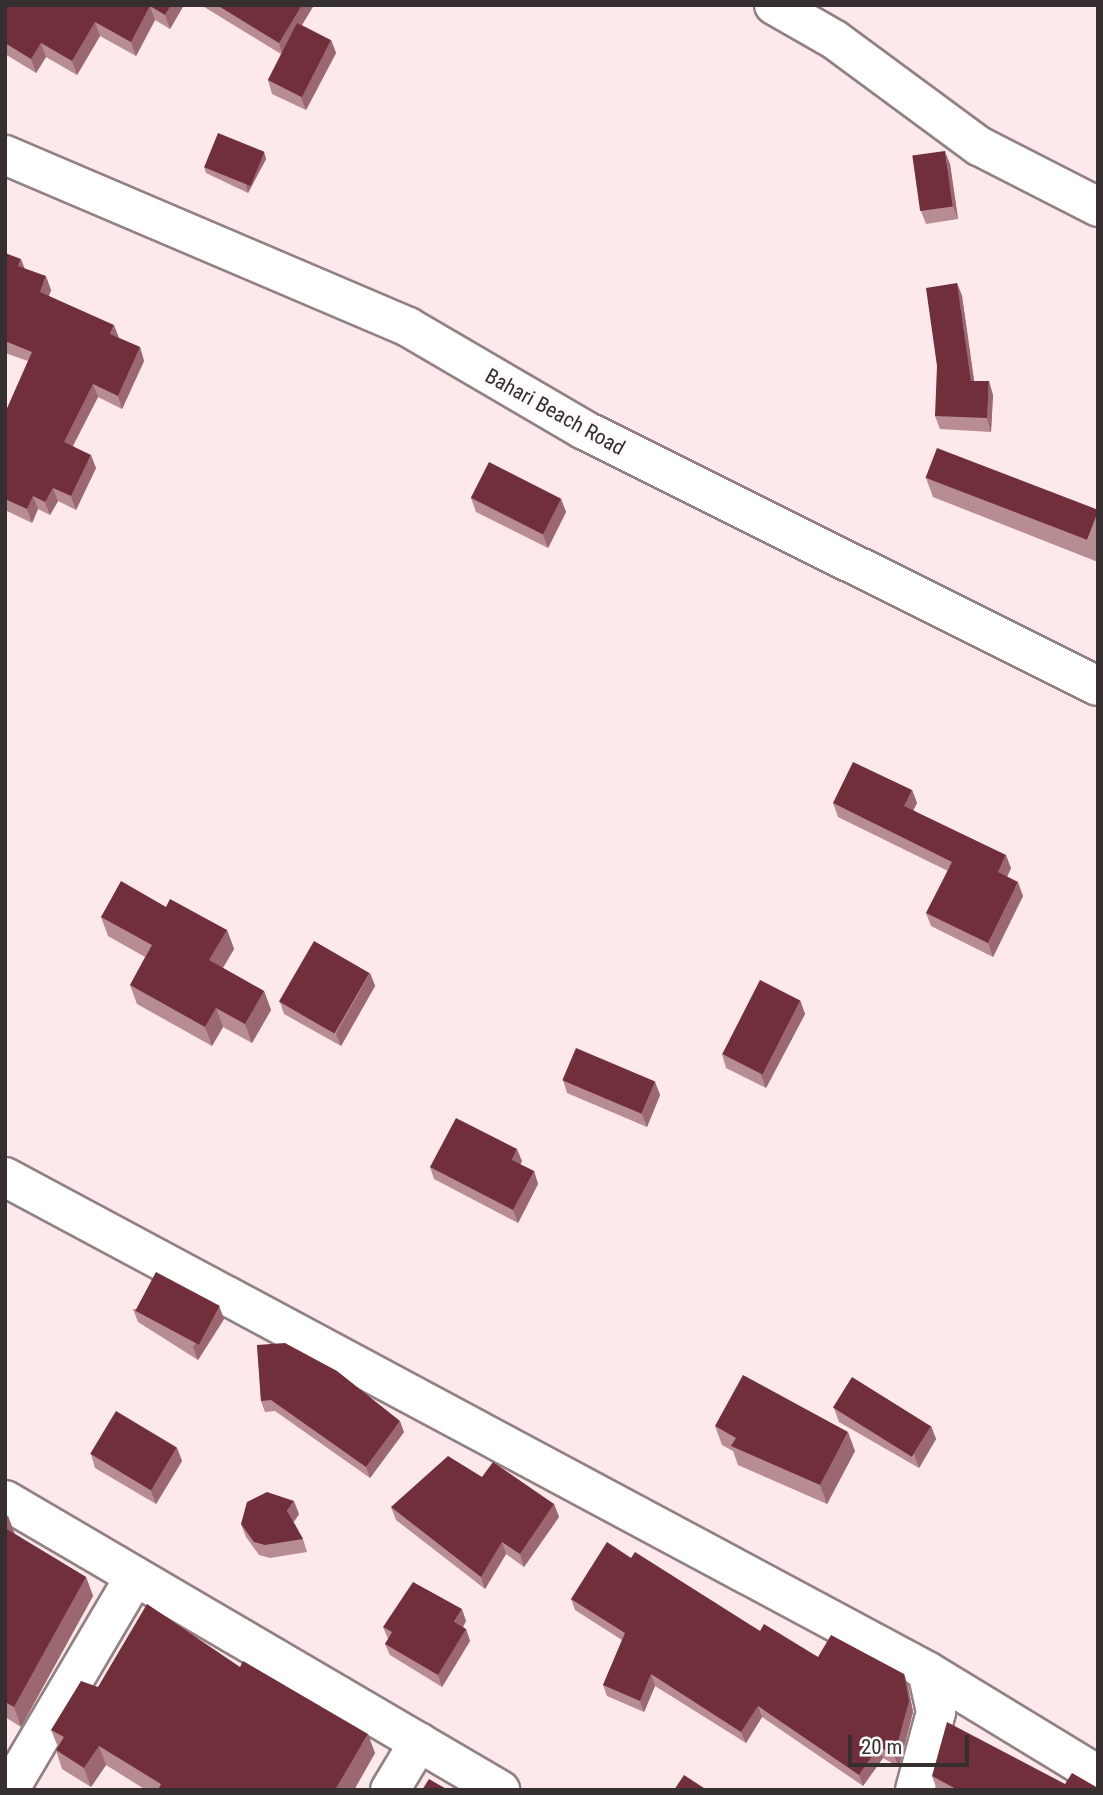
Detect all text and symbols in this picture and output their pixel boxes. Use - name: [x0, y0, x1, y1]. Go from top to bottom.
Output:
- street label: Bahari Beach Road: [481, 363, 629, 461]
- scale bar: [851, 1722, 972, 1766]
- text: 20 m: [861, 1735, 902, 1759]

